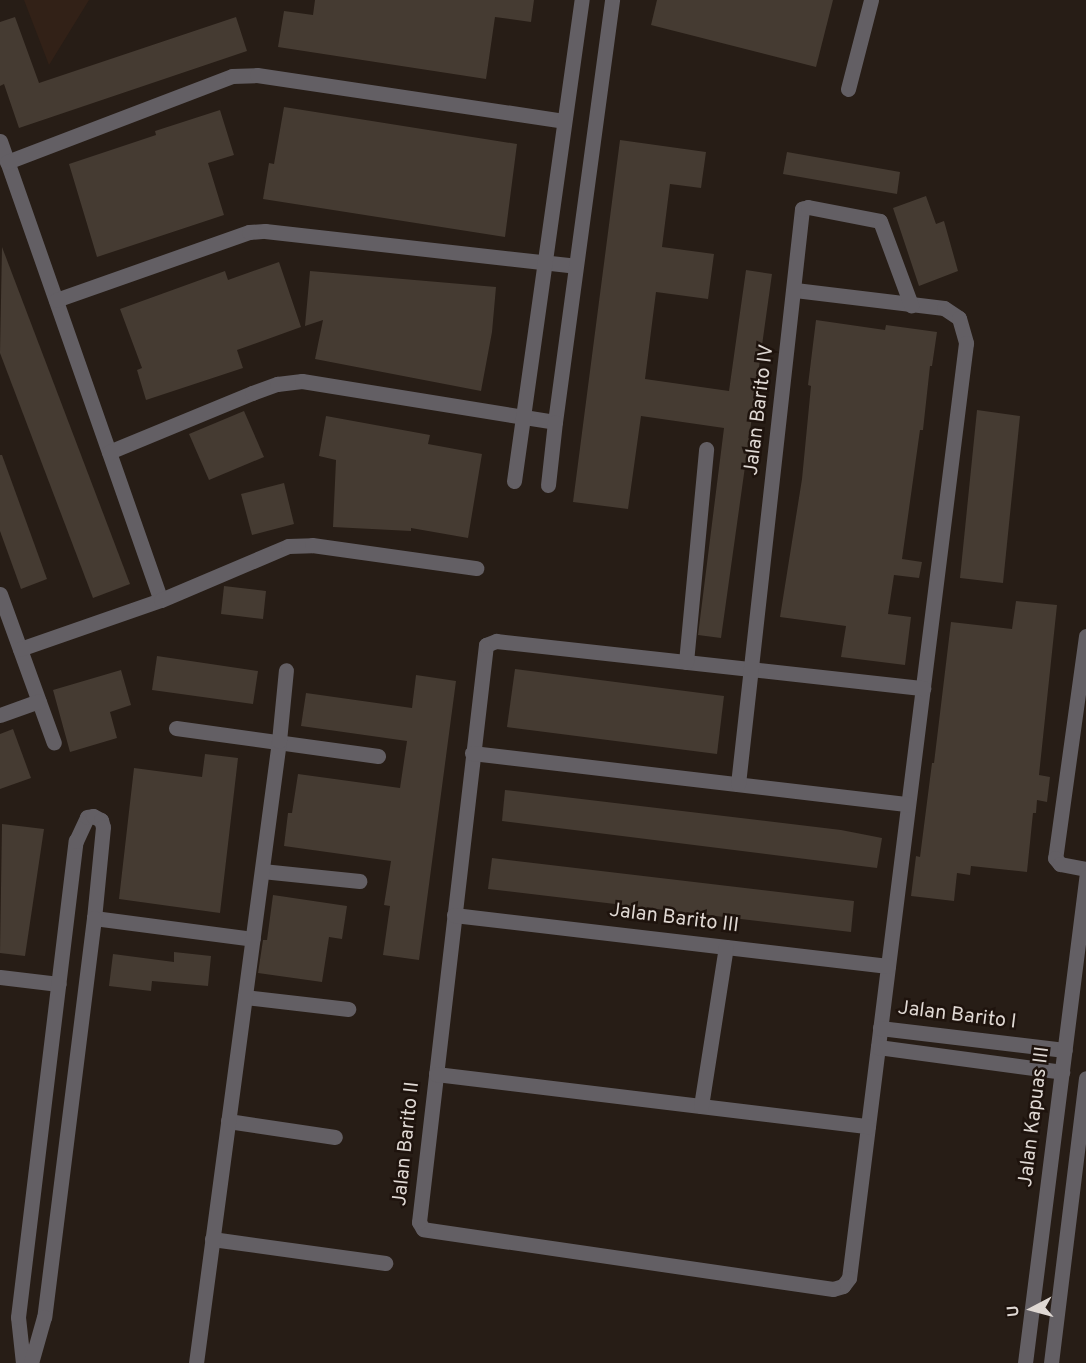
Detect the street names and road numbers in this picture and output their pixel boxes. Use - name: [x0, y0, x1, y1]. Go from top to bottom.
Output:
- street label: Jalan Barito IV: [740, 343, 780, 477]
- street label: Jalan Barito III: [608, 899, 740, 939]
- street label: Jalan Barito I: [896, 997, 1018, 1035]
- street label: Jalan Kapuas III: [1014, 1045, 1056, 1189]
- street label: Jalan Barito II: [389, 1081, 425, 1207]

